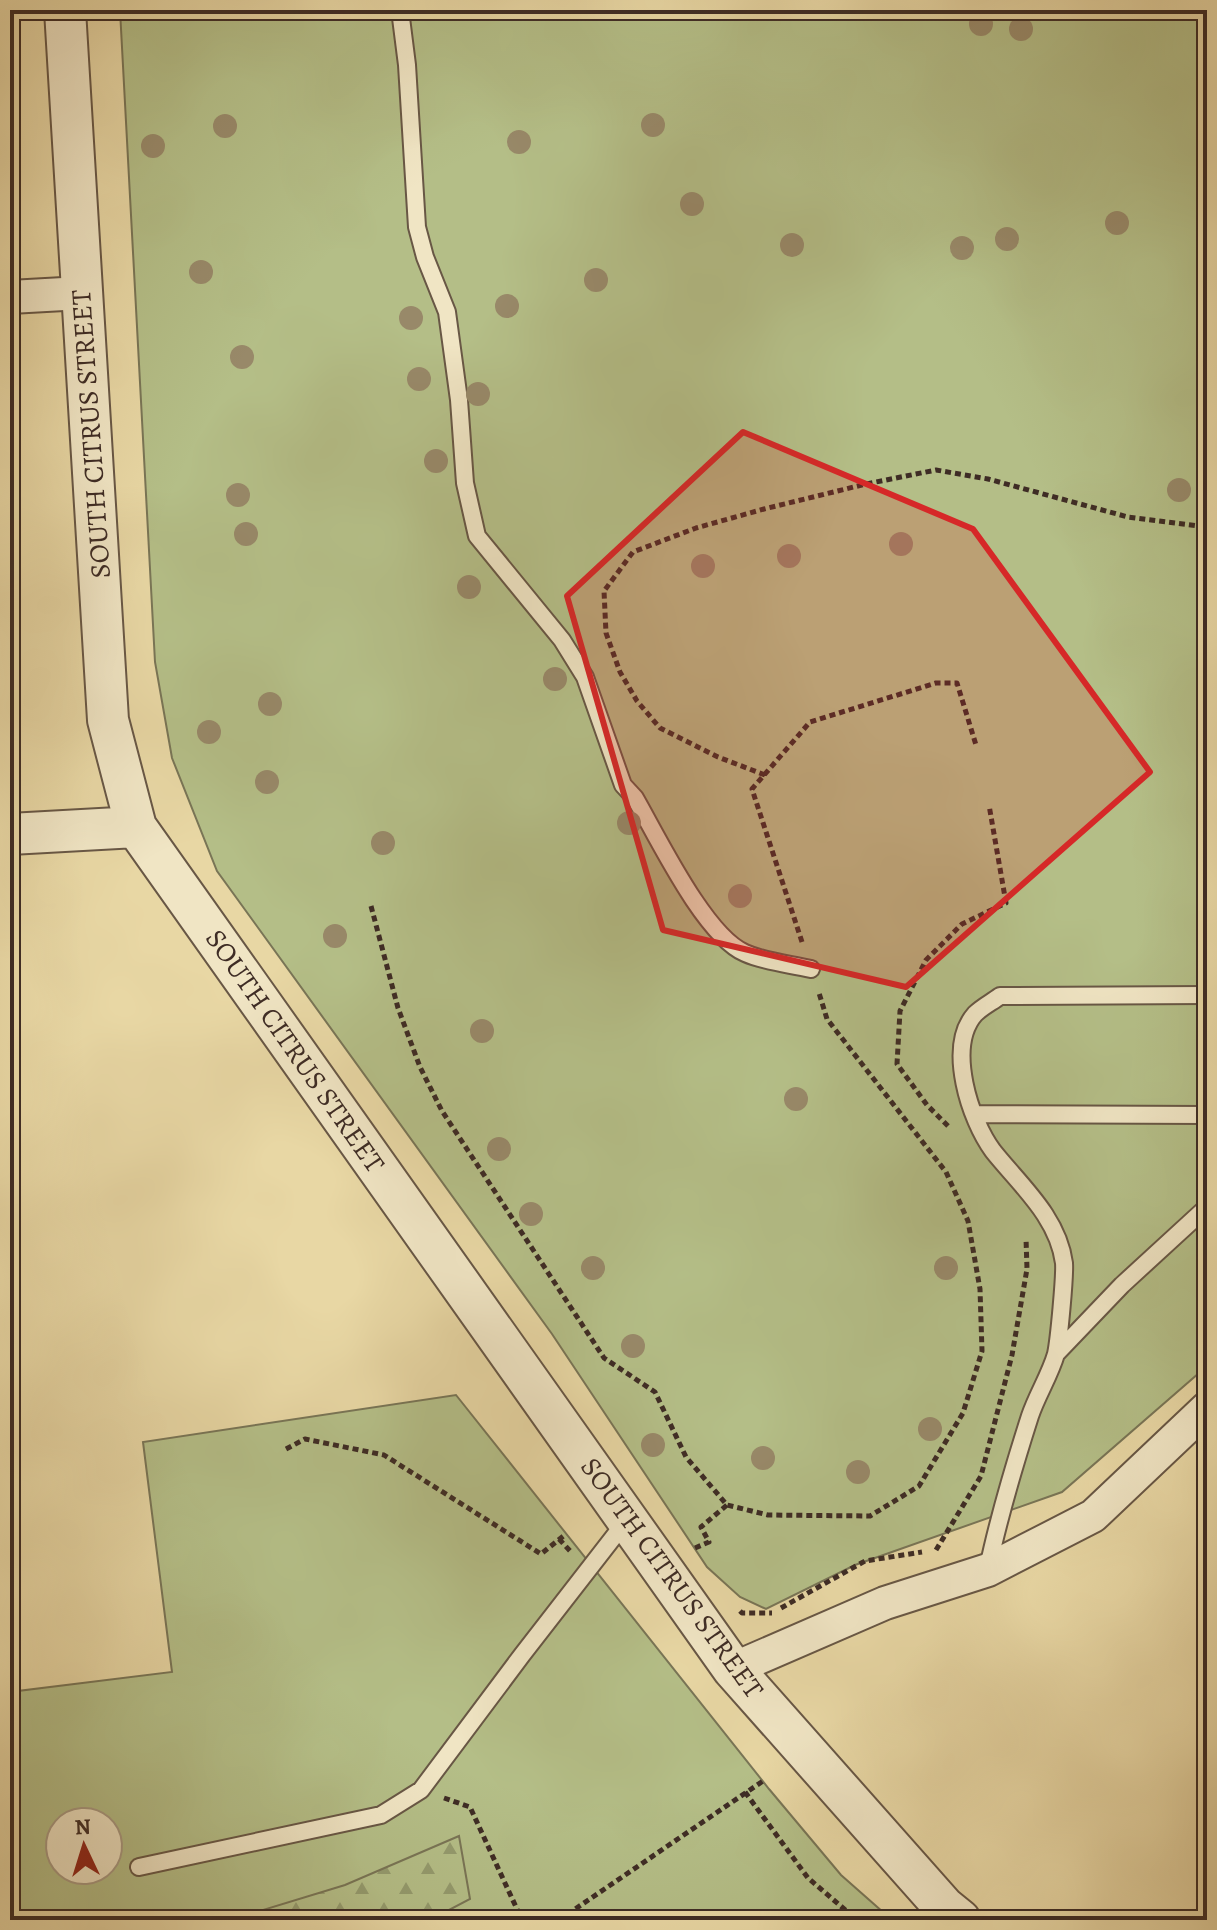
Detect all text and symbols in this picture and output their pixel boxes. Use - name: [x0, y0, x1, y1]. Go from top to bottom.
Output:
- street label: SOUTH CITRUS STREET: [62, 288, 120, 580]
- street label: SOUTH CITRUS STREET: [196, 922, 394, 1180]
- street label: SOUTH CITRUS STREET: [572, 1450, 772, 1706]
- north arrow: [44, 1806, 124, 1886]
- text: N: [74, 1812, 92, 1843]

